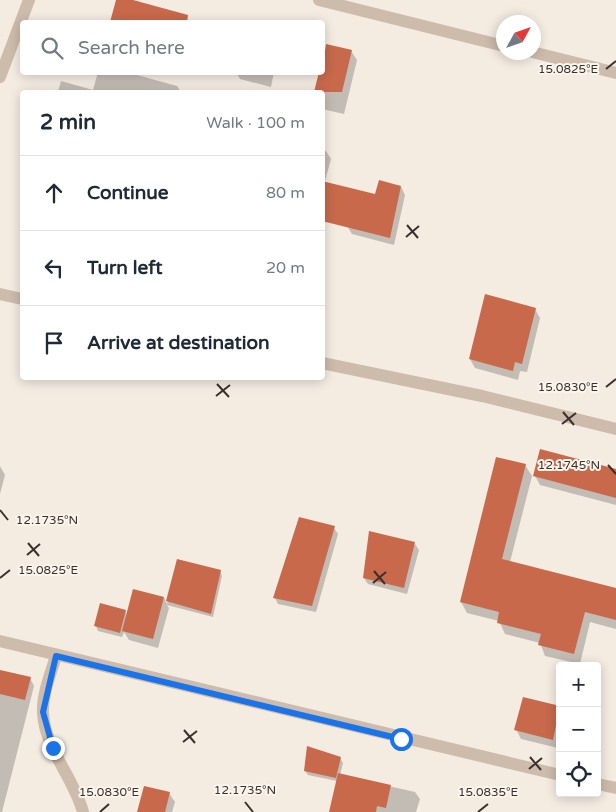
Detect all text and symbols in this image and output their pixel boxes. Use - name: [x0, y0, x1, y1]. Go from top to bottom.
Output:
- north arrow: [496, 15, 541, 60]
- search box: [20, 20, 325, 75]
- icon: search: [38, 34, 66, 62]
- text: Search here: [78, 37, 185, 59]
- text: 15.0825°E: [538, 62, 598, 76]
- text: 2 min: [40, 110, 96, 135]
- text: Walk · 100 m: [206, 113, 305, 133]
- icon: ahead: [40, 179, 68, 207]
- text: Continue: [87, 182, 169, 204]
- text: 80 m: [266, 183, 305, 203]
- icon: left: [40, 254, 68, 282]
- text: Turn left: [87, 257, 163, 279]
- text: 20 m: [266, 258, 305, 278]
- icon: arrive: [40, 329, 68, 357]
- text: Arrive at destination: [87, 332, 270, 354]
- text: 15.0830°E: [538, 380, 599, 394]
- text: 12.1745°N: [538, 458, 600, 472]
- text: 12.1735°N: [16, 513, 78, 527]
- text: 15.0825°E: [18, 563, 78, 577]
- map controls: [556, 662, 601, 797]
- button: +: [556, 662, 601, 707]
- button: −: [556, 707, 601, 752]
- route start: [390, 728, 413, 751]
- route end: [42, 737, 65, 760]
- button: locate: [556, 752, 601, 797]
- text: 12.1735°N: [214, 783, 276, 797]
- text: 15.0830°E: [79, 785, 140, 799]
- text: 15.0835°E: [458, 785, 518, 799]

